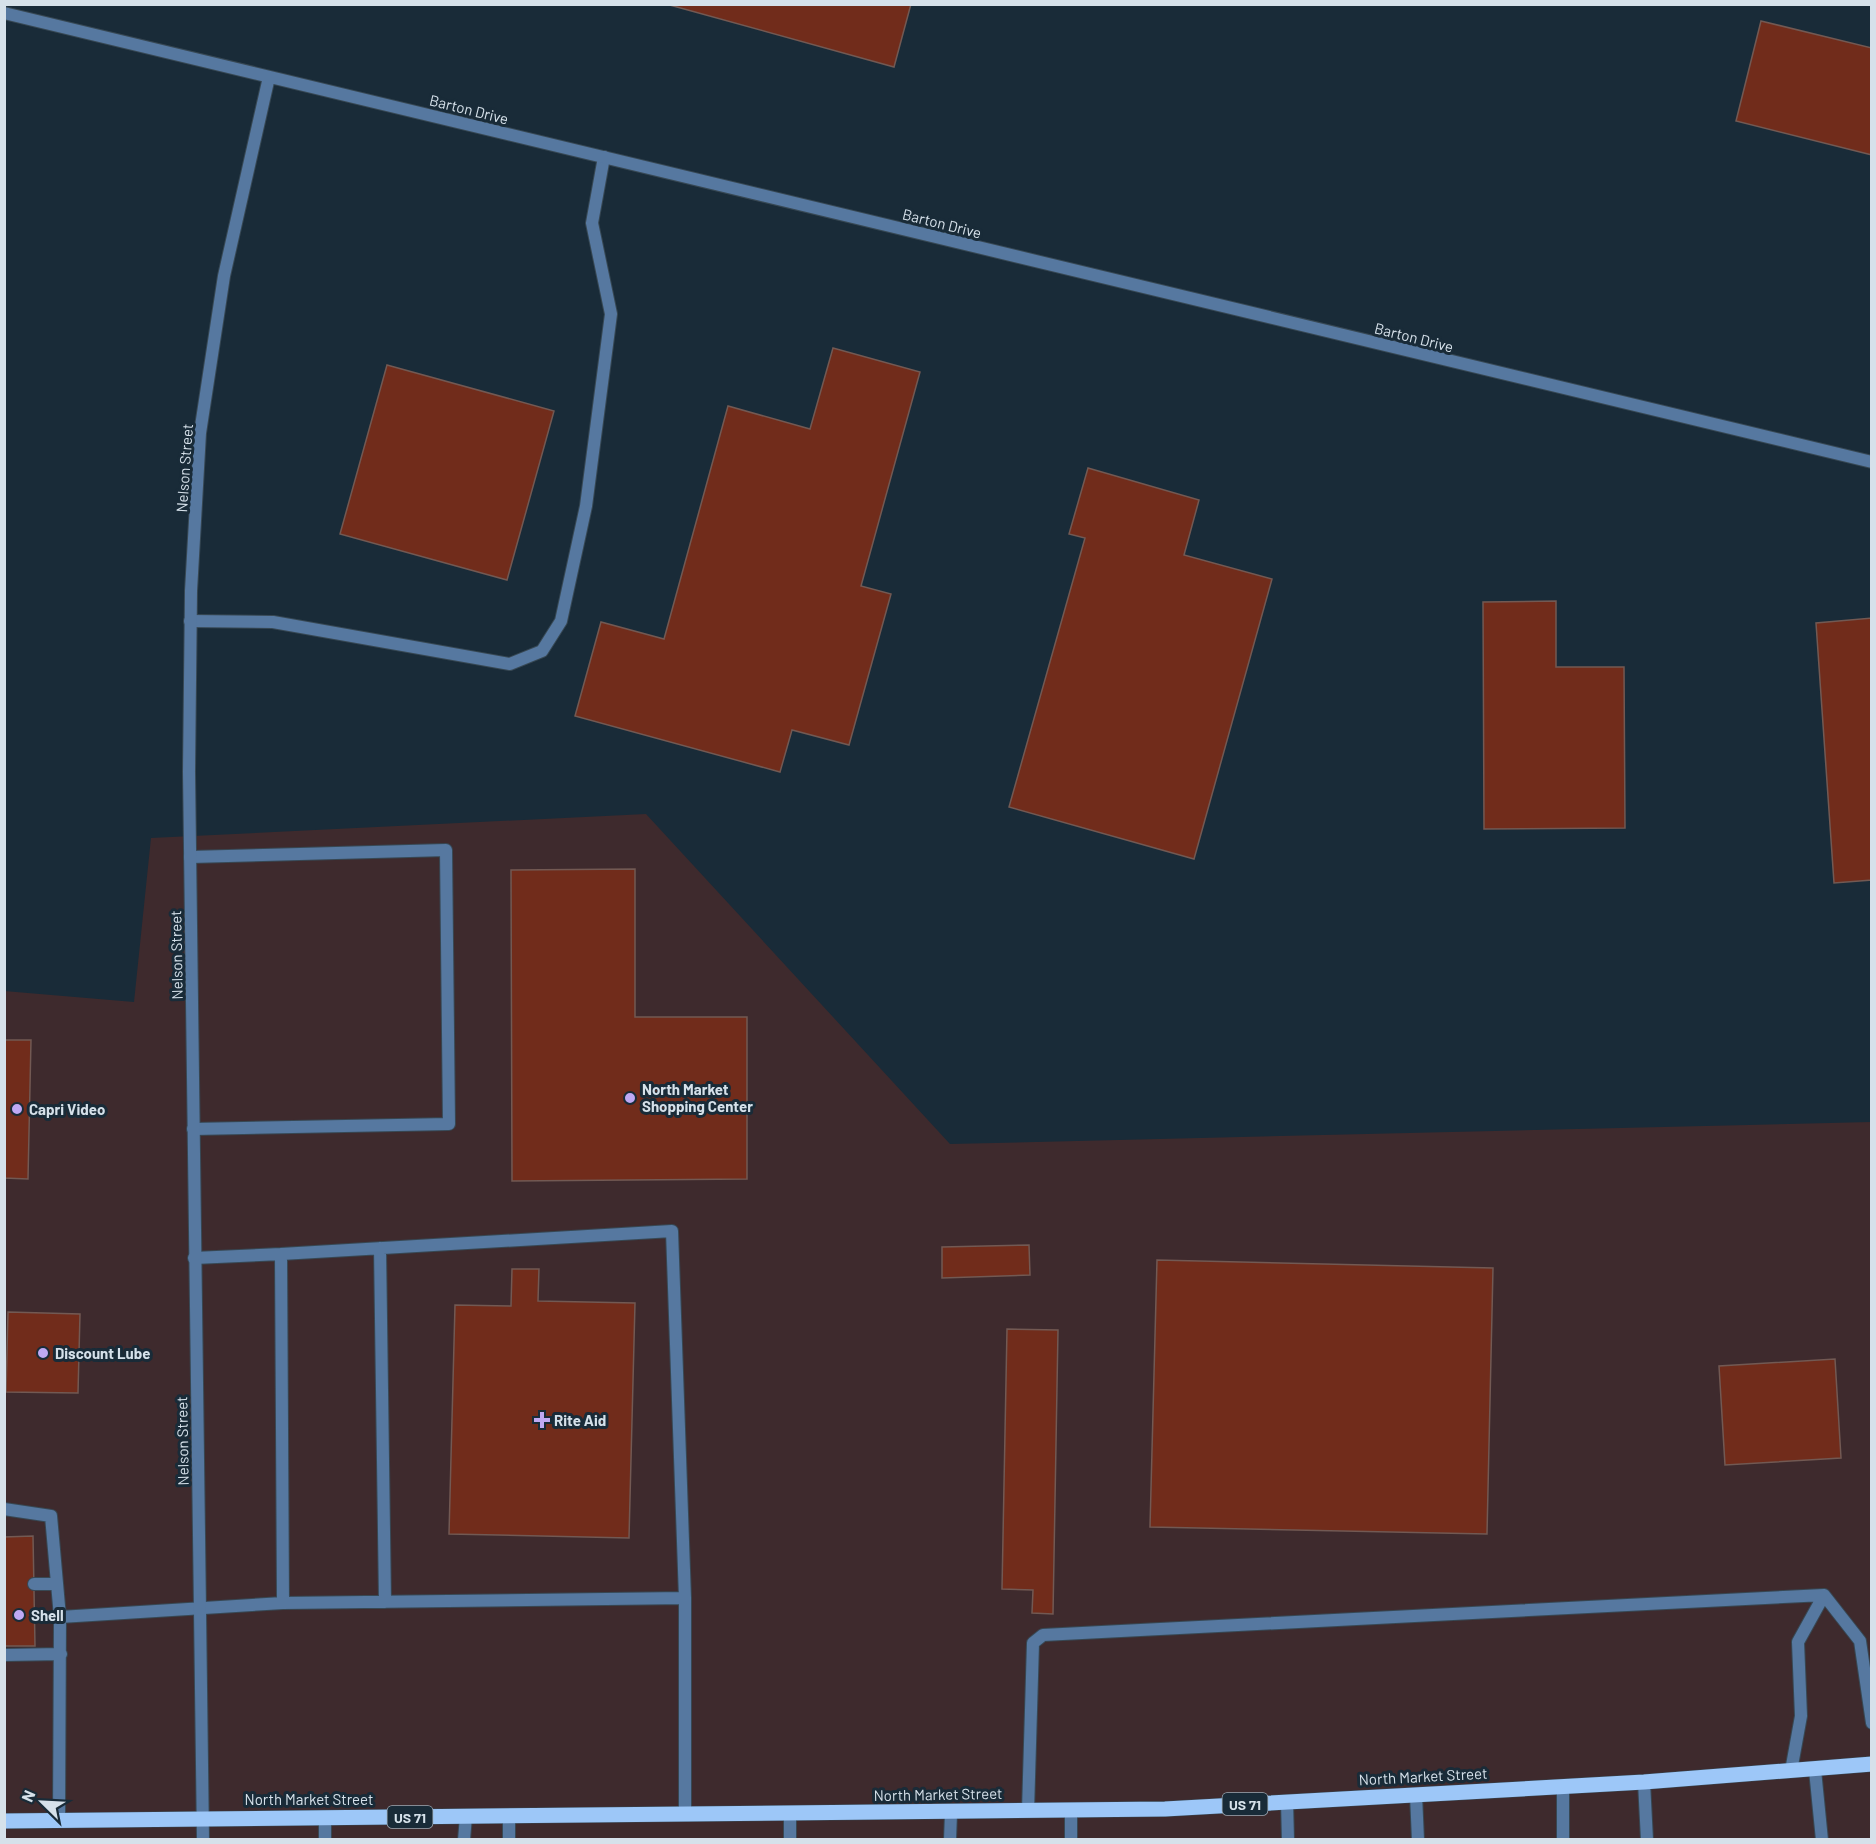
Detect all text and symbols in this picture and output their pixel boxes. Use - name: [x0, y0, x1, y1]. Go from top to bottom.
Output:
- street label: Barton Drive: [428, 91, 510, 127]
- street label: Barton Drive: [901, 205, 983, 241]
- street label: Barton Drive: [1373, 319, 1455, 355]
- street label: Nelson Street: [172, 423, 196, 513]
- street label: Nelson Street: [166, 910, 186, 1000]
- place label: North Market Shopping Center: [642, 1080, 753, 1115]
- marker: North Market Shopping Center: [623, 1091, 637, 1105]
- place label: Capri Video: [29, 1100, 105, 1118]
- marker: Capri Video: [10, 1102, 24, 1116]
- place label: Discount Lube: [55, 1344, 150, 1362]
- marker: Discount Lube: [36, 1346, 50, 1360]
- street label: Nelson Street: [172, 1396, 192, 1486]
- place label: Rite Aid: [554, 1411, 606, 1429]
- marker: Rite Aid: [535, 1413, 549, 1427]
- place label: Shell: [31, 1606, 64, 1624]
- marker: Shell: [12, 1608, 26, 1622]
- street label: North Market Street: [1358, 1764, 1488, 1788]
- north arrow: [12, 1772, 72, 1832]
- street label: North Market Street: [873, 1784, 1003, 1804]
- text: N: [17, 1787, 39, 1804]
- street label: North Market Street: [245, 1790, 373, 1808]
- road number: US 71: [1222, 1793, 1268, 1815]
- road number: US 71: [388, 1806, 432, 1828]

